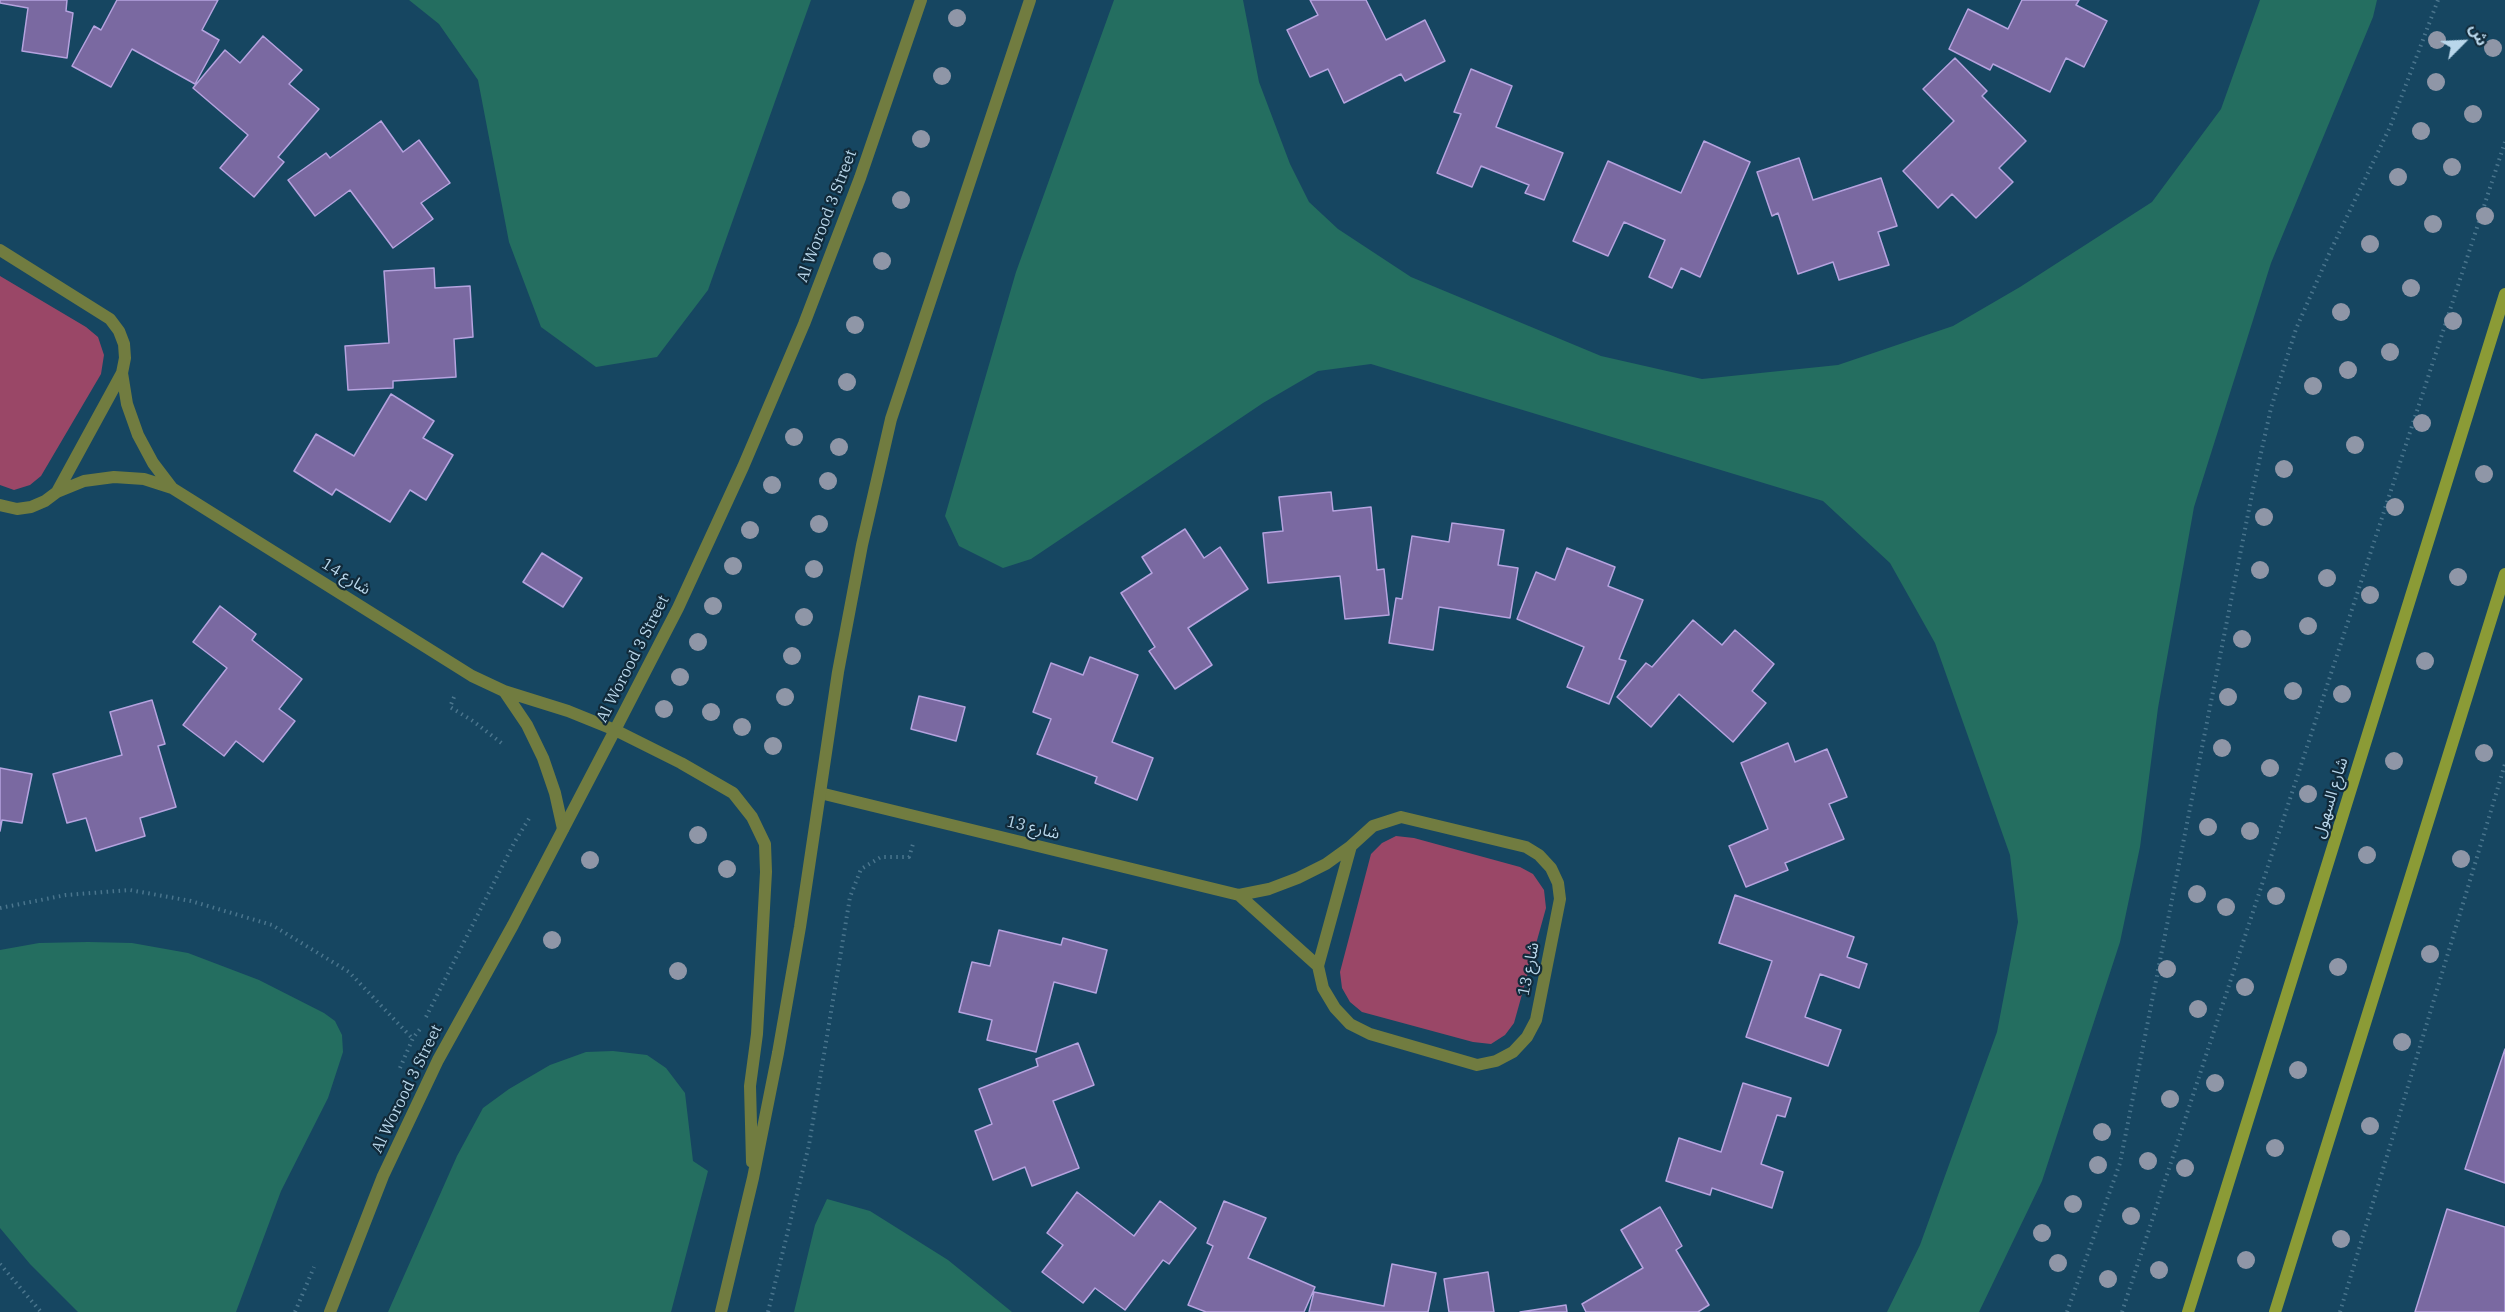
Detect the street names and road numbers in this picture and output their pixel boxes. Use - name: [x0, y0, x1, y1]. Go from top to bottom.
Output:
- street label: Al Worood 3 Street: [793, 147, 861, 285]
- street label: شارع 14: [318, 555, 374, 599]
- street label: Al Worood 3 Street: [593, 592, 673, 726]
- street label: شارع السهول: [2310, 755, 2352, 841]
- street label: شارع 13: [1004, 812, 1062, 844]
- street label: شارع 13: [1514, 941, 1544, 997]
- street label: Al Worood 3 Street: [368, 1022, 446, 1156]

